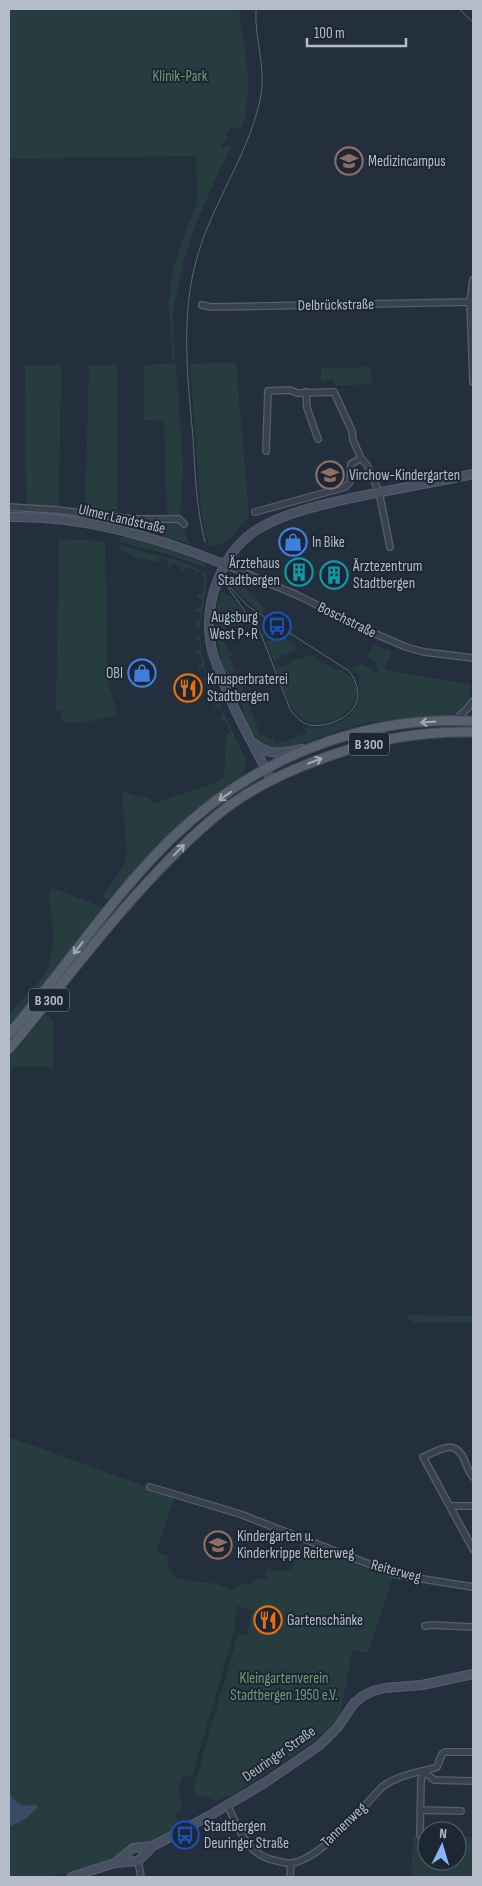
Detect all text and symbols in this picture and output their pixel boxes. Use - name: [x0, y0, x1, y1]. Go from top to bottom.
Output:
- scale bar: [307, 15, 406, 47]
- text: 100 m: [314, 24, 345, 43]
- park label: Klinik-Park: [152, 67, 208, 86]
- school or university icon: Medizincampus: [334, 146, 364, 176]
- place label: Medizincampus: [368, 152, 446, 171]
- street label: Delbrückstraße: [298, 295, 374, 315]
- school or university icon: Virchow-Kindergarten: [315, 460, 345, 490]
- place label: Virchow-Kindergarten: [349, 466, 460, 485]
- street label: Ulmer Landstraße: [77, 500, 167, 538]
- shop icon: In Bike: [278, 527, 308, 557]
- place label: In Bike: [312, 533, 345, 552]
- place label: Ärztehaus Stadtbergen: [218, 554, 280, 590]
- building icon: Ärztehaus Stadtbergen: [284, 557, 314, 587]
- place label: Ärztezentrum Stadtbergen: [352, 557, 422, 593]
- building icon: Ärztezentrum Stadtbergen: [319, 560, 349, 590]
- street label: Boschstraße: [315, 598, 379, 642]
- place label: Augsburg West P+R: [210, 608, 258, 644]
- bus stop icon: Augsburg West P+R: [262, 611, 292, 641]
- shop icon: OBI: [127, 658, 157, 688]
- place label: OBI: [106, 664, 123, 683]
- place label: Knusperbraterei Stadtbergen: [207, 670, 288, 706]
- restaurant icon: Knusperbraterei Stadtbergen: [173, 673, 203, 703]
- one-way arrow: [420, 717, 436, 726]
- road number: B 300: [349, 732, 389, 756]
- one-way arrow: [307, 756, 323, 765]
- one-way arrow: [218, 791, 232, 801]
- one-way arrow: [173, 843, 185, 856]
- one-way arrow: [73, 941, 84, 954]
- road number: B 300: [29, 988, 69, 1012]
- place label: Kindergarten u. Kinderkrippe Reiterweg: [237, 1527, 354, 1563]
- school or university icon: Kindergarten u. Kinderkrippe Reiterweg: [203, 1530, 233, 1560]
- street label: Reiterweg: [369, 1555, 423, 1587]
- restaurant icon: Gartenschänke: [253, 1605, 283, 1635]
- place label: Gartenschänke: [287, 1611, 363, 1630]
- park label: Kleingartenverein Stadtbergen 1950 e.V.: [230, 1669, 338, 1705]
- street label: Deuringer Straße: [239, 1722, 319, 1786]
- street label: Tannenweg: [317, 1799, 371, 1851]
- place label: Stadtbergen Deuringer Straße: [204, 1817, 289, 1853]
- bus stop icon: Stadtbergen Deuringer Straße: [170, 1820, 200, 1850]
- north arrow: [417, 1821, 467, 1871]
- text: N: [439, 1825, 448, 1842]

